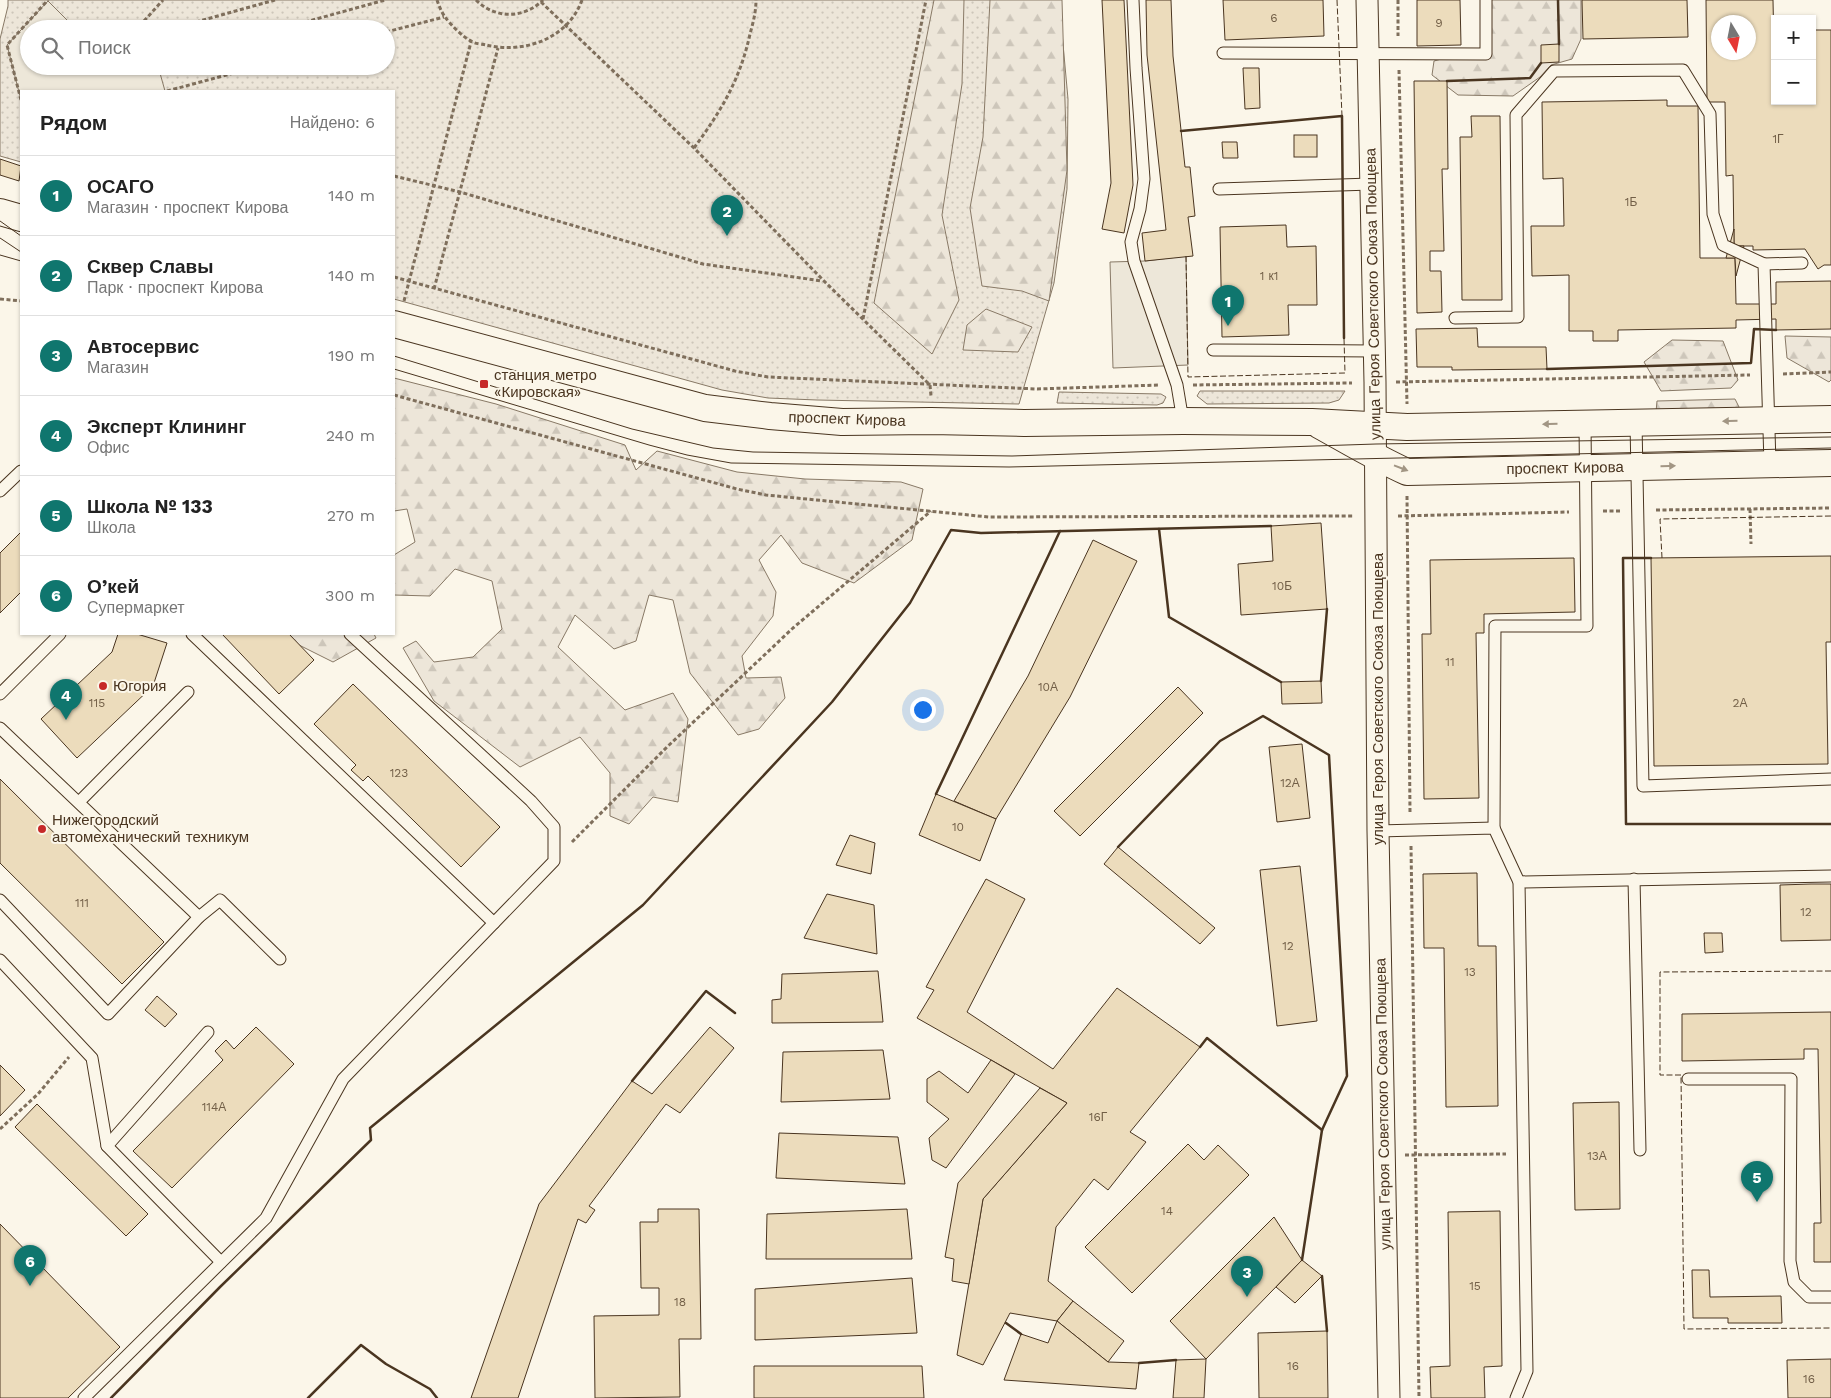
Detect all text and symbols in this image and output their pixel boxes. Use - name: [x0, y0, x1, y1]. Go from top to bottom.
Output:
- house number: 6: [1270, 11, 1278, 25]
- north arrow: [1711, 15, 1756, 60]
- map controls: [1771, 15, 1816, 105]
- button: +: [1771, 15, 1816, 60]
- house number: 9: [1435, 16, 1443, 30]
- search box: [20, 20, 395, 75]
- icon: search: [38, 34, 66, 62]
- text: Поиск: [78, 36, 131, 59]
- button: −: [1771, 60, 1816, 105]
- text: Рядом: [40, 110, 107, 135]
- text: Найдено: 6: [290, 113, 375, 132]
- house number: 1Г: [1772, 132, 1784, 146]
- street label: улица Героя Советского Союза Поющева: [1361, 147, 1385, 440]
- text: ОСАГО: [87, 175, 154, 198]
- text: 1: [53, 186, 59, 205]
- text: 140 m: [328, 186, 375, 205]
- pin: 2: [711, 195, 743, 236]
- house number: 1Б: [1625, 195, 1637, 209]
- text: Магазин · проспект Кирова: [87, 198, 289, 217]
- text: Сквер Славы: [87, 255, 214, 278]
- text: 2: [51, 266, 61, 285]
- text: 140 m: [328, 266, 375, 285]
- house number: 1 к1: [1260, 269, 1278, 283]
- text: Парк · проспект Кирова: [87, 278, 263, 297]
- pin: 1: [1212, 285, 1244, 326]
- text: Автосервис: [87, 335, 199, 358]
- text: 3: [51, 346, 61, 365]
- text: 190 m: [328, 346, 375, 365]
- text: Магазин: [87, 358, 149, 377]
- place label: станция метро «Кировская»: [494, 366, 597, 401]
- marker: станция метро «Кировская»: [478, 378, 490, 390]
- street label: проспект Кирова: [788, 408, 907, 430]
- text: Эксперт Клининг: [87, 415, 246, 438]
- one-way arrow: [1722, 417, 1738, 425]
- one-way arrow: [1542, 420, 1558, 428]
- text: 4: [51, 426, 61, 445]
- text: 240 m: [326, 426, 375, 445]
- text: Офис: [87, 438, 130, 457]
- street label: проспект Кирова: [1506, 458, 1625, 478]
- one-way arrow: [1660, 462, 1676, 470]
- one-way arrow: [1394, 464, 1409, 472]
- text: Школа № 133: [87, 495, 213, 518]
- text: 5: [51, 506, 61, 525]
- text: 270 m: [327, 506, 375, 525]
- text: Школа: [87, 518, 136, 537]
- street label: улица Героя Советского Союза Поющева: [1369, 552, 1387, 845]
- text: О’кей: [87, 575, 139, 598]
- house number: 10Б: [1272, 579, 1292, 593]
- text: 6: [51, 586, 61, 605]
- text: 300 m: [325, 586, 375, 605]
- text: Супермаркет: [87, 598, 185, 617]
- house number: 11: [1445, 655, 1455, 669]
- place label: Югория: [113, 677, 166, 695]
- pin: 4: [50, 679, 82, 720]
- marker: Югория: [97, 680, 109, 692]
- house number: 10А: [1038, 680, 1058, 694]
- house number: 115: [89, 696, 105, 710]
- house number: 2А: [1733, 696, 1748, 710]
- your location: [910, 697, 936, 723]
- house number: 123: [390, 766, 408, 780]
- house number: 12А: [1280, 776, 1300, 790]
- place label: Нижегородский автомеханический техникум: [52, 811, 249, 846]
- house number: 10: [952, 820, 964, 834]
- marker: Нижегородский автомеханический техникум: [36, 823, 48, 835]
- house number: 111: [75, 896, 89, 910]
- house number: 12: [1800, 905, 1812, 919]
- house number: 12: [1282, 939, 1294, 953]
- street label: улица Героя Советского Союза Поющева: [1371, 957, 1395, 1250]
- house number: 13: [1464, 965, 1476, 979]
- house number: 114А: [202, 1100, 226, 1114]
- house number: 16Г: [1089, 1110, 1108, 1124]
- house number: 13А: [1587, 1149, 1607, 1163]
- pin: 5: [1741, 1161, 1773, 1202]
- house number: 14: [1161, 1204, 1173, 1218]
- pin: 6: [14, 1245, 46, 1286]
- pin: 3: [1231, 1256, 1263, 1297]
- house number: 15: [1469, 1279, 1481, 1293]
- house number: 18: [674, 1295, 686, 1309]
- house number: 16: [1287, 1359, 1299, 1373]
- house number: 16: [1803, 1372, 1815, 1386]

